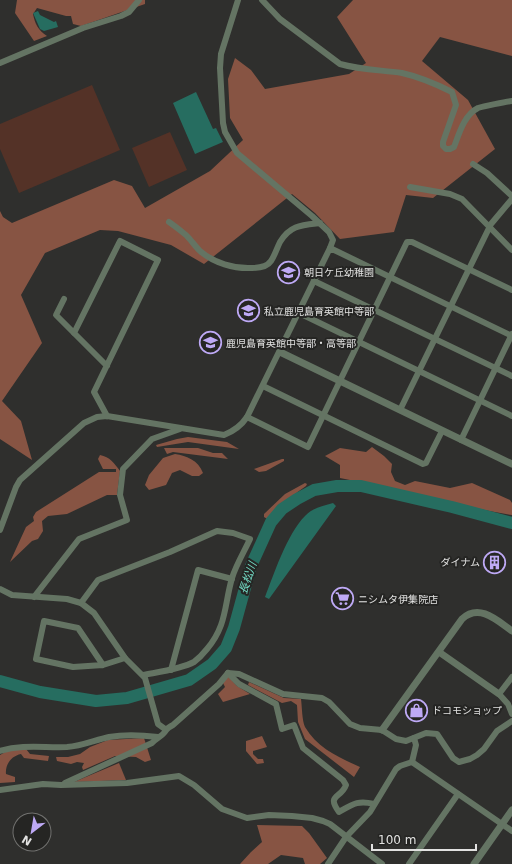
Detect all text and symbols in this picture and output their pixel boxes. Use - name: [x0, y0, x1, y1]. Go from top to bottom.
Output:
- school or university icon: 朝日ケ丘幼稚園: [275, 259, 301, 285]
- place label: 朝日ケ丘幼稚園: [304, 267, 374, 278]
- school or university icon: 私立鹿児島育英館中等部: [236, 298, 262, 324]
- place label: 私立鹿児島育英館中等部: [264, 306, 374, 317]
- school or university icon: 鹿児島育英館中等部・高等部: [198, 330, 224, 356]
- place label: 鹿児島育英館中等部・高等部: [226, 338, 356, 349]
- building icon: ダイナム: [482, 549, 508, 575]
- place label: ダイナム: [441, 557, 480, 568]
- water label: 長松川: [236, 559, 260, 596]
- supermarket icon: ニシムタ伊集院店: [330, 586, 356, 612]
- place label: ニシムタ伊集院店: [358, 594, 438, 605]
- shop icon: ドコモショップ: [404, 697, 430, 723]
- place label: ドコモショップ: [432, 705, 502, 716]
- north arrow: [12, 812, 52, 852]
- scale bar: [372, 826, 476, 852]
- text: N: [20, 832, 34, 848]
- text: 100 m: [378, 833, 416, 847]

